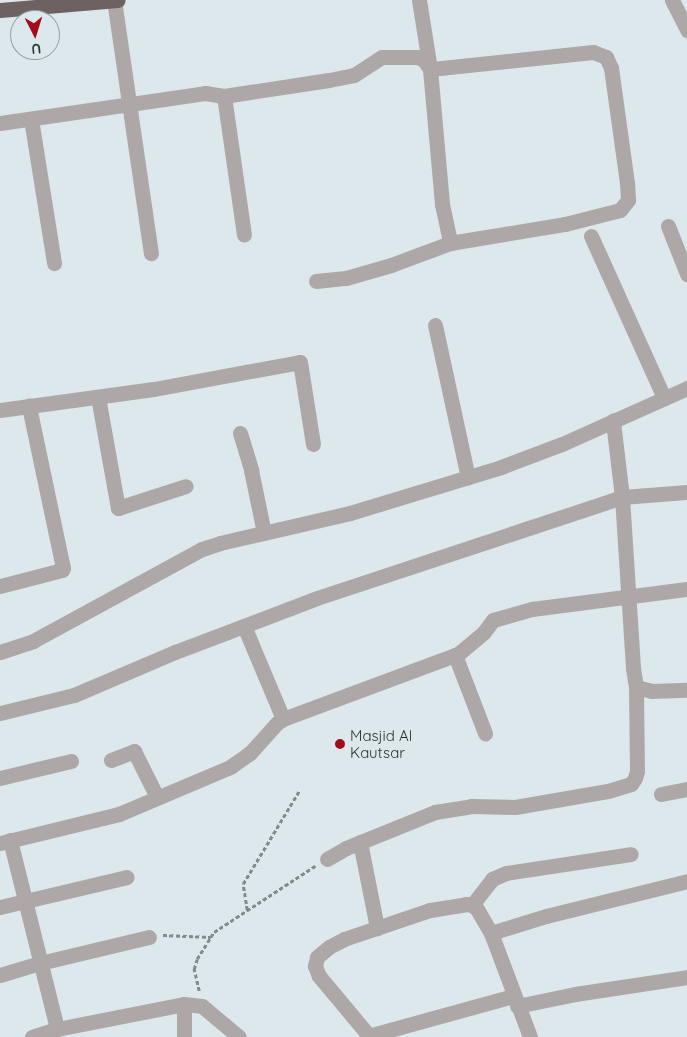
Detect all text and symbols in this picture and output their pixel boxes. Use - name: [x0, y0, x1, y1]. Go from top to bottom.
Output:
- north arrow: [10, 10, 60, 60]
- text: U: [31, 40, 42, 58]
- place label: Masjid Al Kautsar: [350, 726, 412, 761]
- marker: Masjid Al Kautsar: [334, 738, 346, 750]

